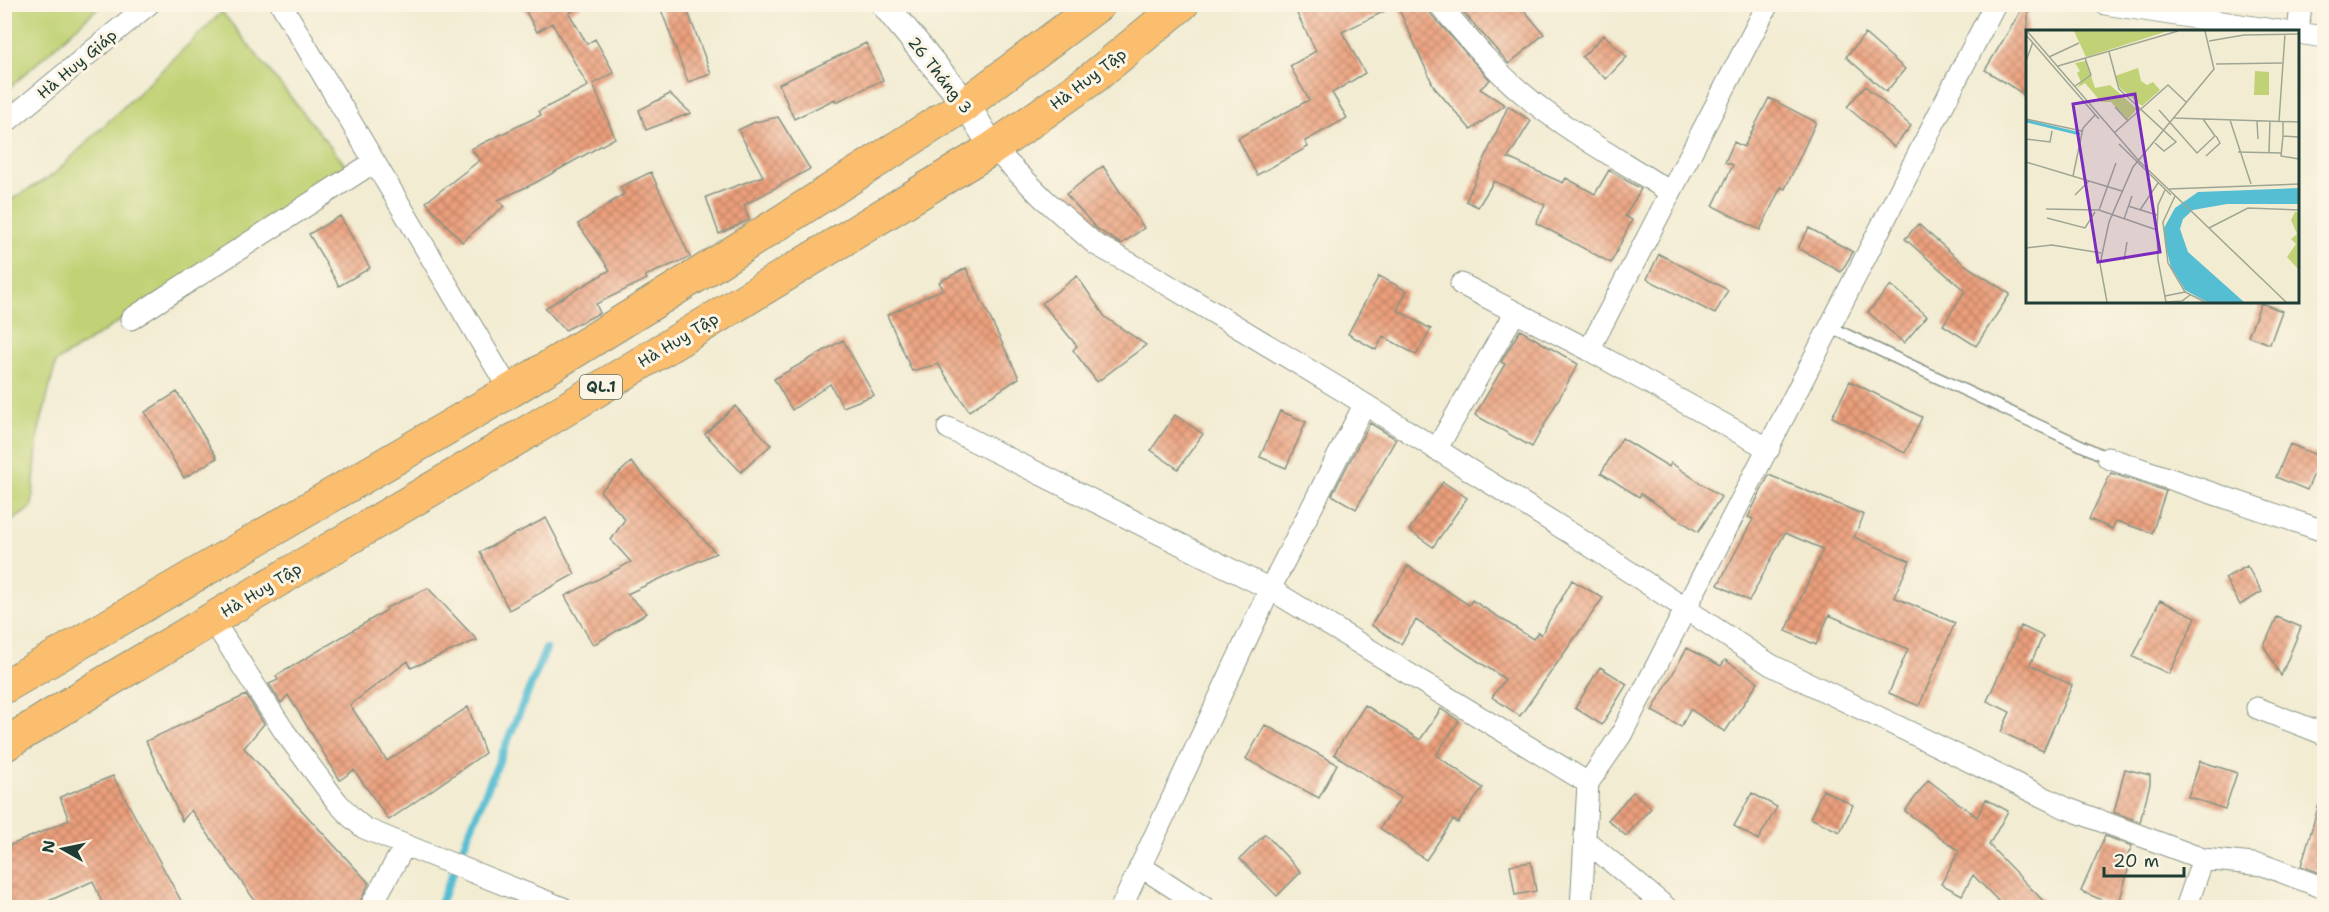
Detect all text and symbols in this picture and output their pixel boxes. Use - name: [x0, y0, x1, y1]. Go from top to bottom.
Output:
- street label: Hà Huy Giáp: [33, 25, 121, 103]
- inset map: [2026, 30, 2299, 303]
- street label: 26 Tháng 3: [903, 32, 977, 118]
- street label: Hà Huy Tập: [1046, 43, 1130, 115]
- street label: Hà Huy Tập: [634, 308, 722, 372]
- road number: QL.1: [580, 375, 622, 399]
- street label: Hà Huy Tập: [217, 558, 305, 622]
- north arrow: [33, 819, 93, 879]
- text: N: [37, 839, 60, 855]
- scale bar: [2104, 840, 2184, 878]
- text: 20 m: [2113, 849, 2159, 873]

